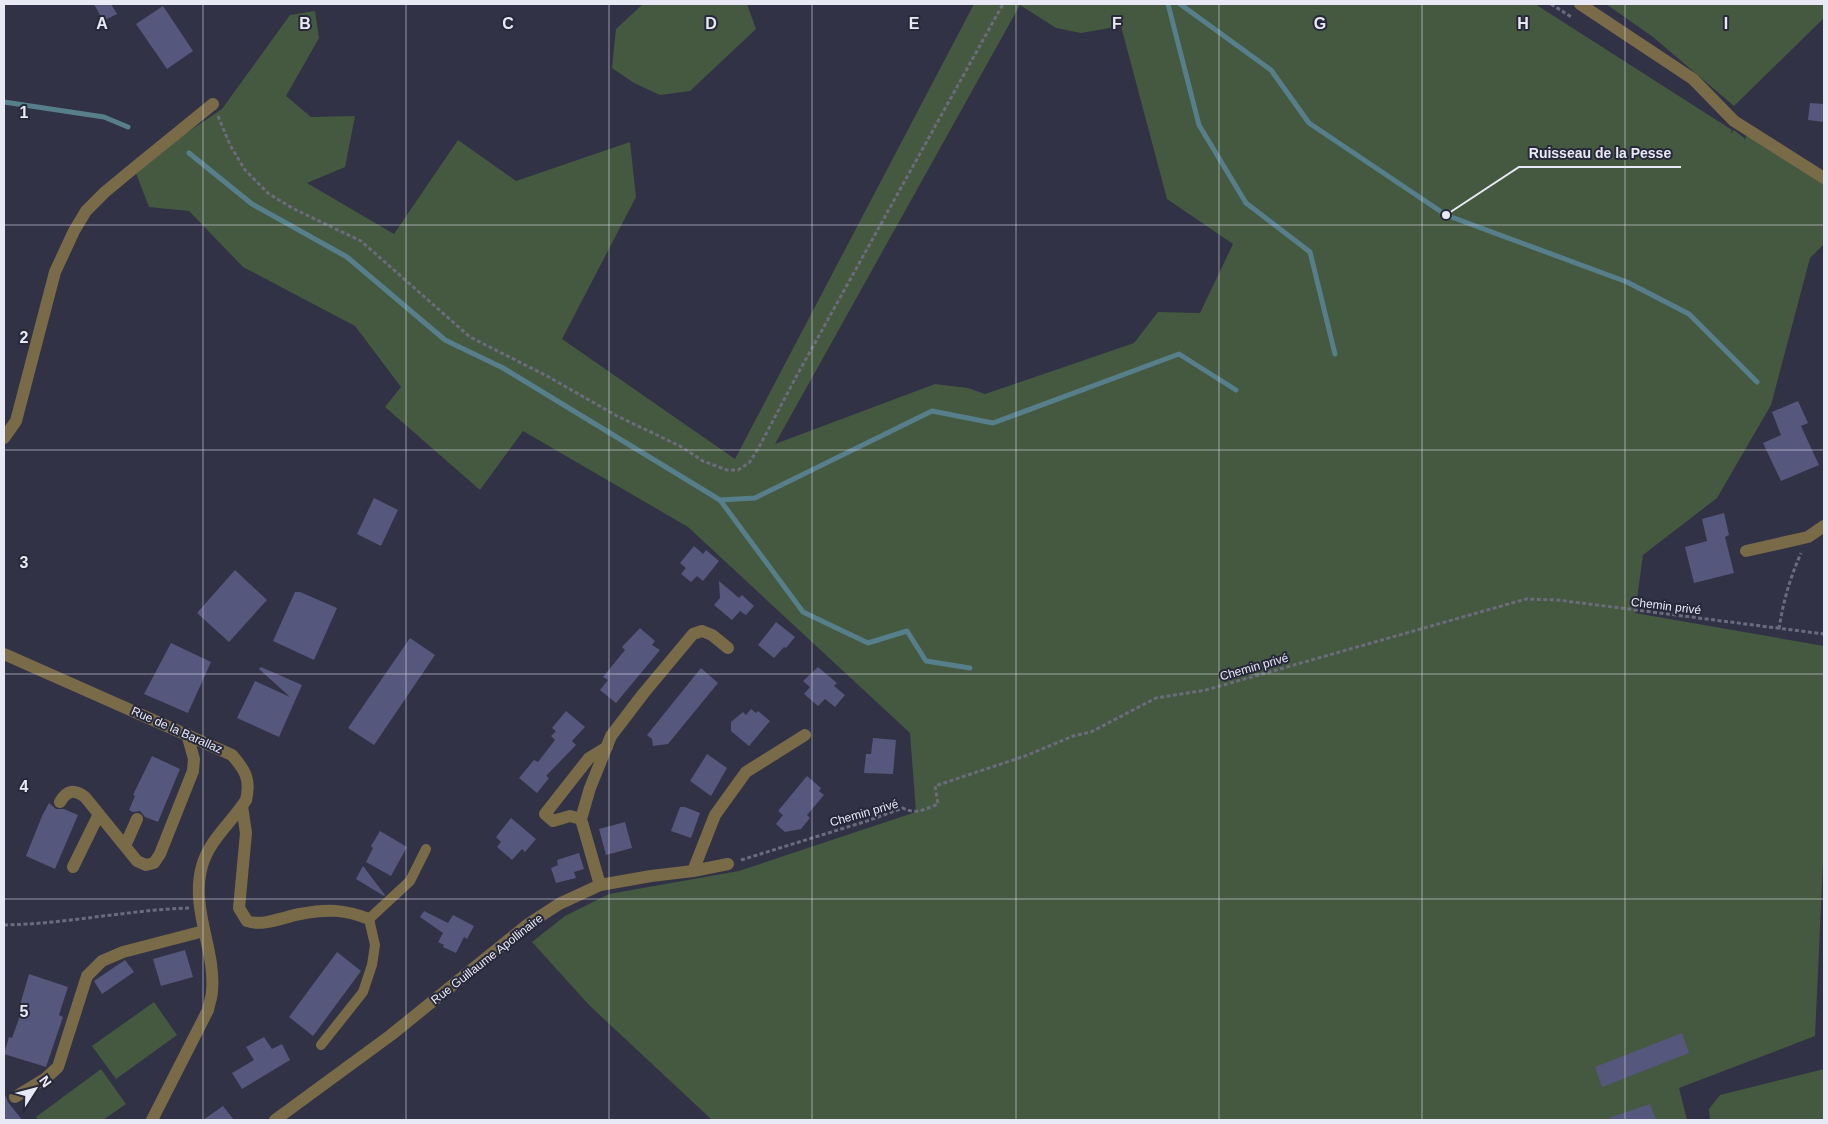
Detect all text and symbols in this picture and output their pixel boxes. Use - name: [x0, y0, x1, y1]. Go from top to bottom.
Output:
- text: A: [96, 15, 108, 32]
- text: B: [299, 15, 311, 32]
- text: C: [502, 15, 514, 32]
- text: D: [705, 15, 717, 32]
- text: E: [909, 15, 920, 32]
- text: F: [1112, 15, 1122, 32]
- text: G: [1314, 15, 1326, 32]
- text: H: [1517, 15, 1529, 32]
- text: I: [1724, 15, 1728, 32]
- text: 1: [20, 104, 29, 121]
- callout: Ruisseau de la Pesse: [1519, 138, 1681, 167]
- text: Ruisseau de la Pesse: [1529, 145, 1671, 161]
- text: 2: [20, 329, 29, 346]
- text: 3: [20, 554, 29, 571]
- street label: Chemin privé: [1630, 595, 1702, 617]
- street label: Chemin privé: [1218, 650, 1290, 683]
- street label: Rue de la Barallaz: [129, 704, 225, 756]
- text: 4: [20, 778, 29, 795]
- street label: Chemin privé: [828, 796, 900, 829]
- street label: Rue Guillaume Apollinaire: [428, 911, 546, 1007]
- text: 5: [20, 1003, 29, 1020]
- north arrow: [10, 1064, 60, 1114]
- text: N: [36, 1073, 55, 1090]

